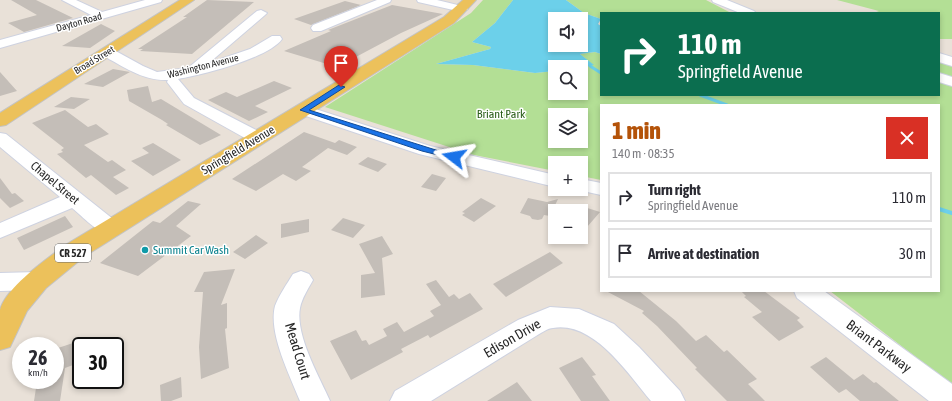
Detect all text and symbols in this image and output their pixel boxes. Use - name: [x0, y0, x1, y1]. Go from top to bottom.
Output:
- street label: Dayton Road: [55, 10, 103, 34]
- map controls: [548, 12, 588, 244]
- button: sound: [548, 12, 588, 52]
- icon: right: [612, 28, 664, 80]
- text: 110 m: [678, 28, 741, 60]
- street label: Broad Street: [72, 44, 116, 76]
- pin: [324, 46, 358, 87]
- street label: Washington Avenue: [166, 52, 240, 80]
- icon: arrive: [330, 52, 352, 74]
- button: search: [548, 60, 588, 100]
- text: Springfield Avenue: [678, 61, 803, 82]
- park label: Briant Park: [477, 107, 526, 121]
- button: layers: [548, 108, 588, 148]
- text: 1 min: [612, 117, 661, 144]
- button: close: [886, 117, 928, 159]
- street label: Springfield Avenue: [199, 123, 277, 177]
- position arrow: [433, 136, 475, 178]
- text: 140 m · 08:35: [612, 146, 675, 161]
- button: +: [548, 156, 588, 196]
- street label: Chapel Street: [28, 159, 83, 208]
- text: Turn right: [648, 181, 701, 198]
- icon: right: [614, 186, 636, 208]
- text: 110 m: [892, 189, 926, 206]
- text: Springfield Avenue: [648, 198, 738, 213]
- button: −: [548, 204, 588, 244]
- icon: arrive: [614, 242, 636, 264]
- place label: Summit Car Wash: [153, 243, 229, 257]
- road number: CR 527: [55, 244, 91, 262]
- marker: Summit Car Wash: [140, 245, 150, 255]
- text: Arrive at destination: [648, 245, 759, 262]
- text: 30 m: [899, 245, 926, 262]
- street label: Edison Drive: [481, 315, 543, 361]
- street label: Briant Parkway: [843, 316, 915, 376]
- street label: Mead Court: [282, 321, 314, 381]
- speed limit sign: 30: [72, 337, 124, 389]
- text: 26: [29, 346, 47, 369]
- text: km/h: [28, 367, 48, 378]

